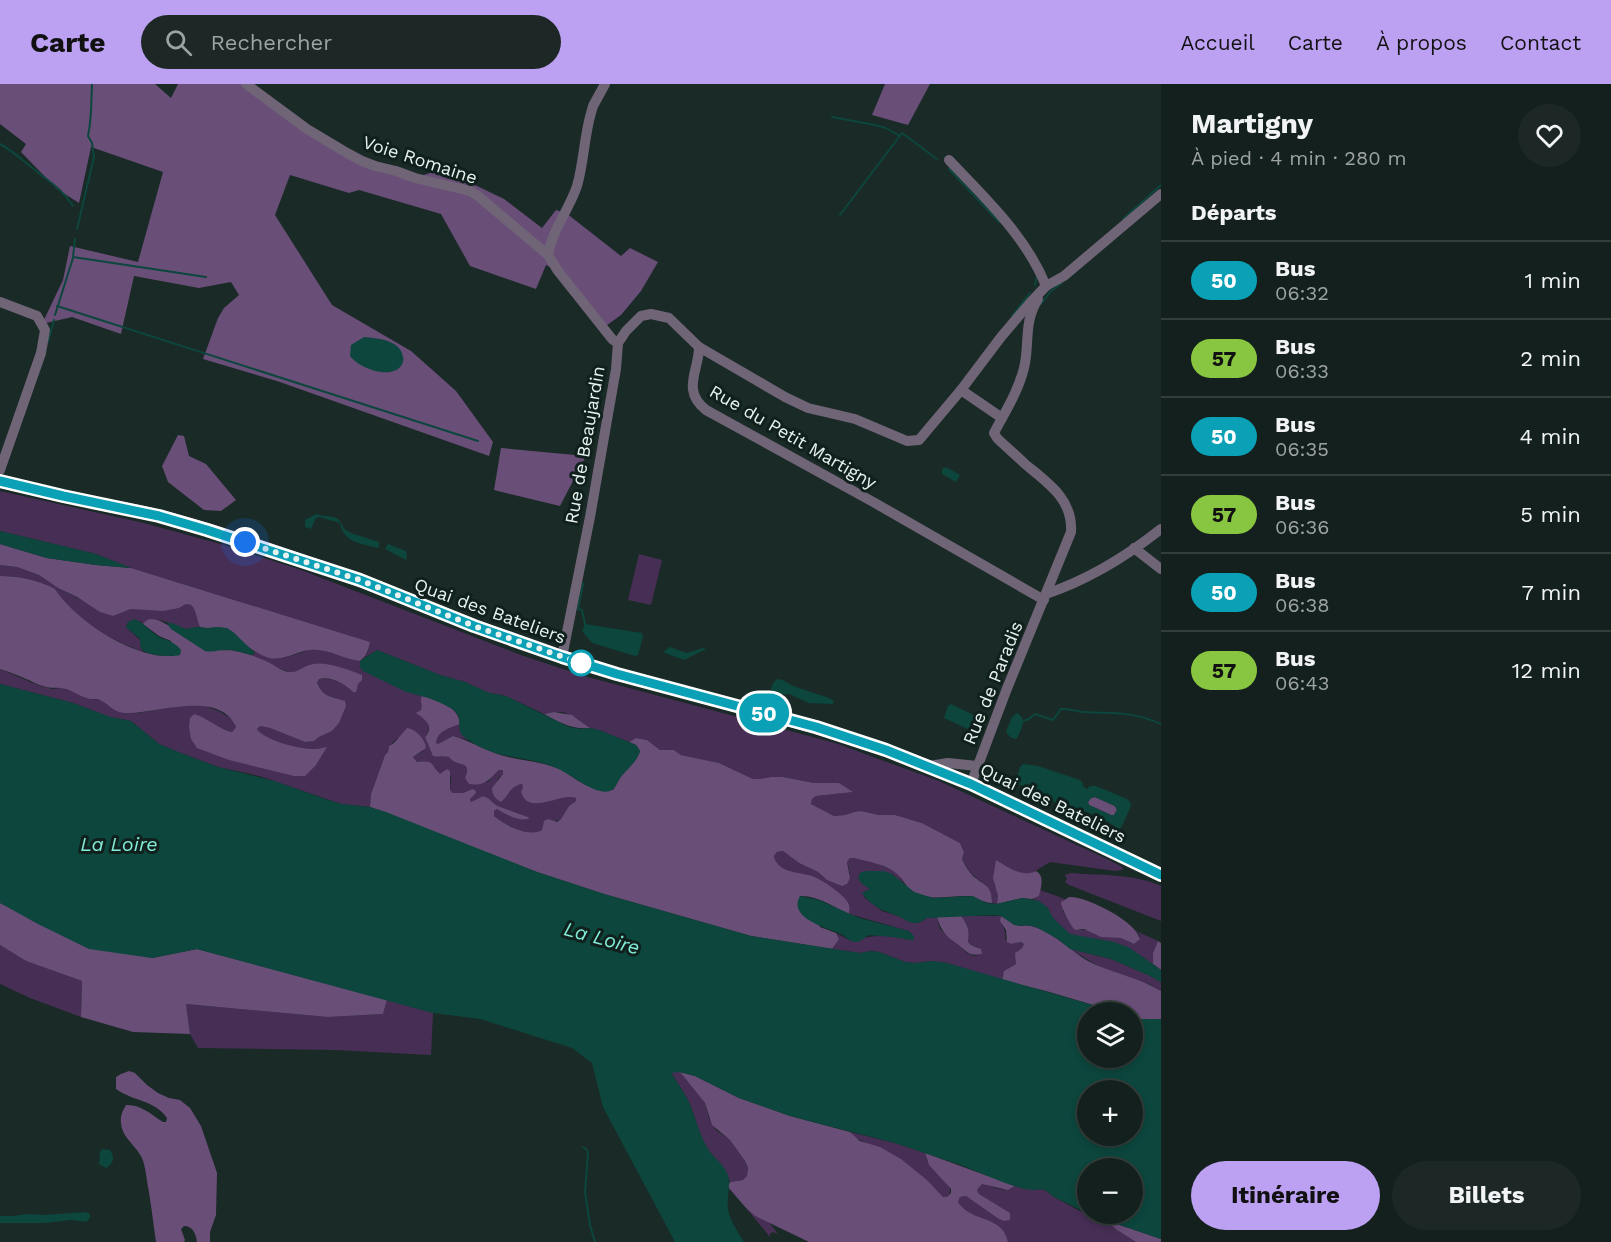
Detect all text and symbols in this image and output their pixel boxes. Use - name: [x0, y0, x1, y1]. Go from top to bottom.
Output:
- search box: [141, 15, 561, 69]
- text: Carte: [30, 26, 105, 59]
- icon: search: [162, 26, 195, 59]
- text: Rechercher: [210, 30, 332, 55]
- text: Accueil: [1180, 30, 1255, 55]
- text: Carte: [1288, 30, 1343, 55]
- text: À propos: [1376, 30, 1467, 55]
- text: Contact: [1500, 30, 1581, 55]
- button: heart: [1518, 104, 1581, 167]
- text: Martigny: [1191, 107, 1313, 140]
- street label: Voie Romaine: [360, 131, 480, 188]
- text: À pied · 4 min · 280 m: [1191, 146, 1407, 170]
- text: Départs: [1191, 200, 1277, 225]
- text: Bus: [1275, 256, 1315, 281]
- text: 50: [1211, 268, 1237, 293]
- text: 1 min: [1524, 268, 1581, 293]
- text: 06:32: [1275, 281, 1329, 305]
- text: Bus: [1275, 334, 1315, 359]
- text: 57: [1212, 346, 1236, 371]
- text: 2 min: [1520, 346, 1581, 371]
- text: 06:33: [1275, 359, 1329, 383]
- street label: Rue de Beaujardin: [560, 364, 609, 525]
- street label: Rue du Petit Martigny: [706, 380, 881, 493]
- text: Bus: [1275, 412, 1315, 437]
- text: 50: [1211, 424, 1237, 449]
- text: 4 min: [1520, 424, 1581, 449]
- text: 06:35: [1275, 437, 1329, 461]
- text: Bus: [1275, 490, 1315, 515]
- text: 57: [1212, 502, 1236, 527]
- text: 5 min: [1520, 502, 1581, 527]
- text: 06:36: [1275, 515, 1329, 539]
- your location: [230, 527, 260, 557]
- text: Bus: [1275, 568, 1315, 593]
- street label: Quai des Bateliers: [412, 573, 569, 648]
- text: 50: [1211, 580, 1237, 605]
- text: 7 min: [1521, 580, 1581, 605]
- text: 06:38: [1275, 593, 1330, 617]
- street label: Rue de Paradis: [958, 618, 1027, 748]
- text: Bus: [1275, 646, 1315, 671]
- unlabelled marker: [568, 650, 594, 676]
- text: 57: [1212, 658, 1236, 683]
- text: 12 min: [1512, 658, 1581, 683]
- text: 06:43: [1275, 671, 1329, 695]
- line badge: 50: [737, 694, 791, 732]
- text: 50: [751, 701, 777, 726]
- street label: Quai des Bateliers: [977, 758, 1130, 847]
- water label: La Loire: [80, 832, 158, 856]
- water label: La Loire: [561, 916, 643, 960]
- map controls: [1077, 1002, 1143, 1224]
- button: layers: [1077, 1002, 1143, 1068]
- button: +: [1077, 1080, 1143, 1146]
- button: −: [1077, 1158, 1143, 1224]
- button: Itinéraire: [1191, 1161, 1380, 1230]
- button: Billets: [1392, 1161, 1581, 1230]

